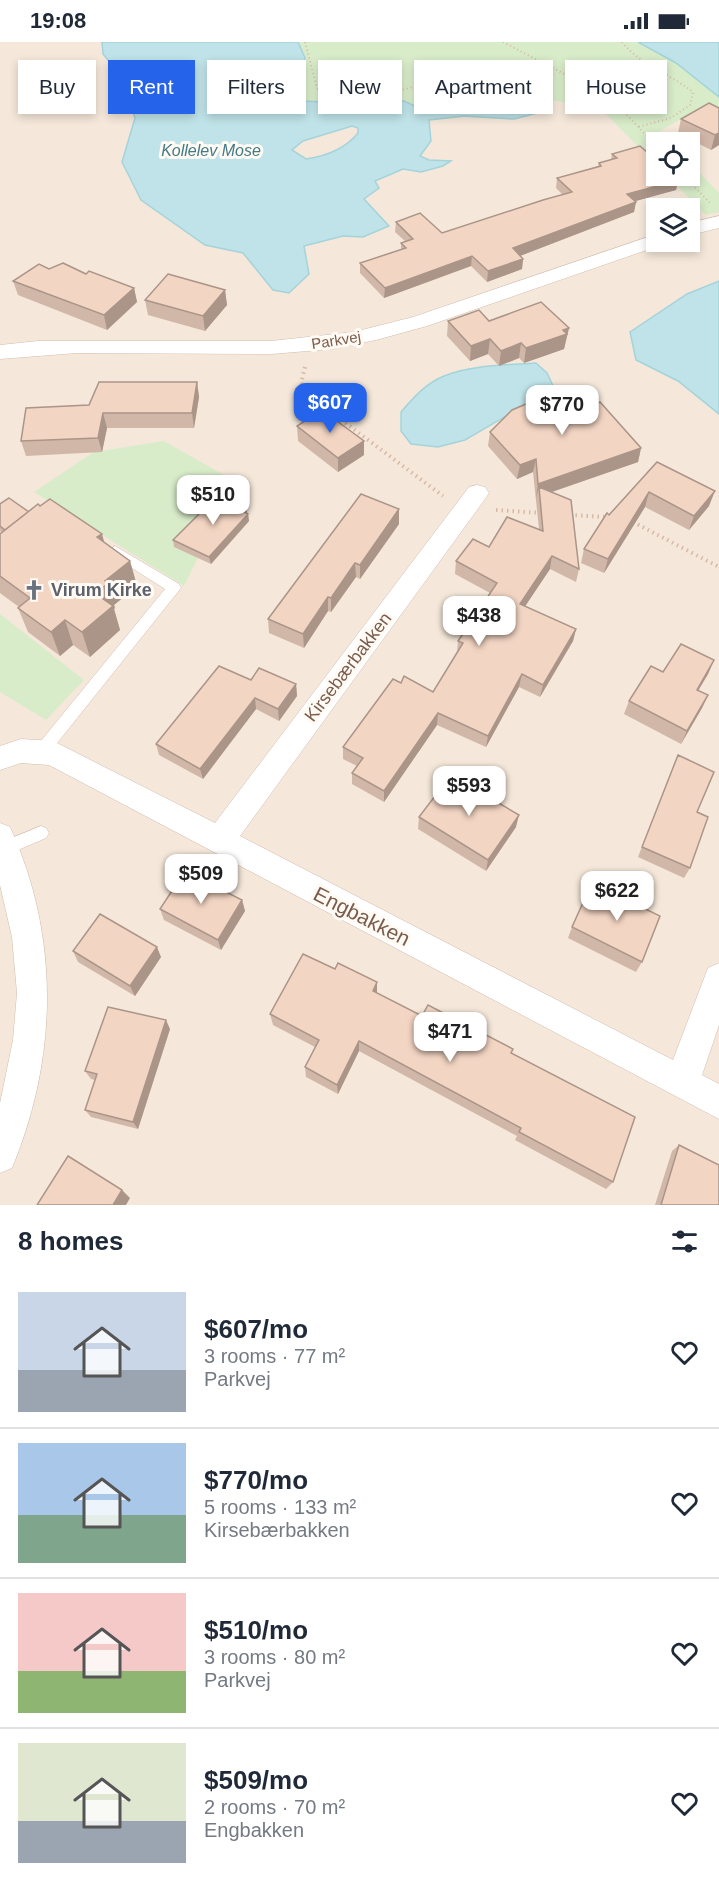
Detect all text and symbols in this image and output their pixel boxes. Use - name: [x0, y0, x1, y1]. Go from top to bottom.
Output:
- text: 19:08: [30, 8, 86, 33]
- chip: Buy: [18, 60, 96, 114]
- chip: Rent: [108, 60, 195, 114]
- chip: Filters: [207, 60, 306, 114]
- chip: New: [318, 60, 402, 114]
- chip: Apartment: [414, 60, 553, 114]
- chip: House: [565, 60, 667, 114]
- map controls: [646, 132, 700, 252]
- button: locate: [646, 132, 700, 186]
- water label: Kollelev Mose: [161, 142, 261, 159]
- button: layers: [646, 198, 700, 252]
- street label: Parkvej: [310, 328, 362, 352]
- pin: $607: [294, 383, 366, 434]
- pin: $770: [526, 385, 598, 436]
- text: $607: [308, 391, 352, 413]
- text: $770: [540, 393, 584, 415]
- pin: $510: [177, 475, 249, 526]
- text: $510: [191, 483, 235, 505]
- church icon: Virum Kirke: [22, 578, 46, 602]
- place label: Virum Kirke: [51, 580, 152, 600]
- pin: $438: [443, 596, 515, 647]
- text: $438: [457, 604, 501, 626]
- street label: Kirsebærbakken: [301, 609, 395, 725]
- pin: $593: [433, 766, 505, 817]
- text: $593: [447, 774, 491, 796]
- pin: $509: [165, 854, 237, 905]
- text: $509: [179, 862, 223, 884]
- pin: $622: [581, 871, 653, 922]
- text: $622: [595, 879, 639, 901]
- street label: Engbakken: [310, 882, 414, 950]
- pin: $471: [414, 1012, 486, 1063]
- text: $471: [428, 1020, 472, 1042]
- icon: filters: [668, 1225, 701, 1258]
- text: 8 homes: [18, 1226, 124, 1256]
- text: $607/mo: [204, 1314, 308, 1344]
- icon: home: [66, 1316, 138, 1388]
- icon: heart: [668, 1336, 701, 1369]
- text: 3 rooms · 77 m²: [204, 1345, 345, 1367]
- text: Parkvej: [204, 1368, 271, 1390]
- text: $770/mo: [204, 1465, 308, 1495]
- icon: home: [66, 1467, 138, 1539]
- icon: heart: [668, 1487, 701, 1520]
- text: 5 rooms · 133 m²: [204, 1496, 356, 1518]
- text: Kirsebærbakken: [204, 1519, 350, 1541]
- text: $510/mo: [204, 1615, 308, 1645]
- icon: home: [66, 1617, 138, 1689]
- icon: heart: [668, 1637, 701, 1670]
- text: 3 rooms · 80 m²: [204, 1646, 345, 1668]
- text: Parkvej: [204, 1669, 271, 1691]
- text: $509/mo: [204, 1765, 308, 1795]
- icon: home: [66, 1767, 138, 1839]
- icon: heart: [668, 1787, 701, 1820]
- text: 2 rooms · 70 m²: [204, 1796, 345, 1818]
- text: Engbakken: [204, 1819, 304, 1841]

